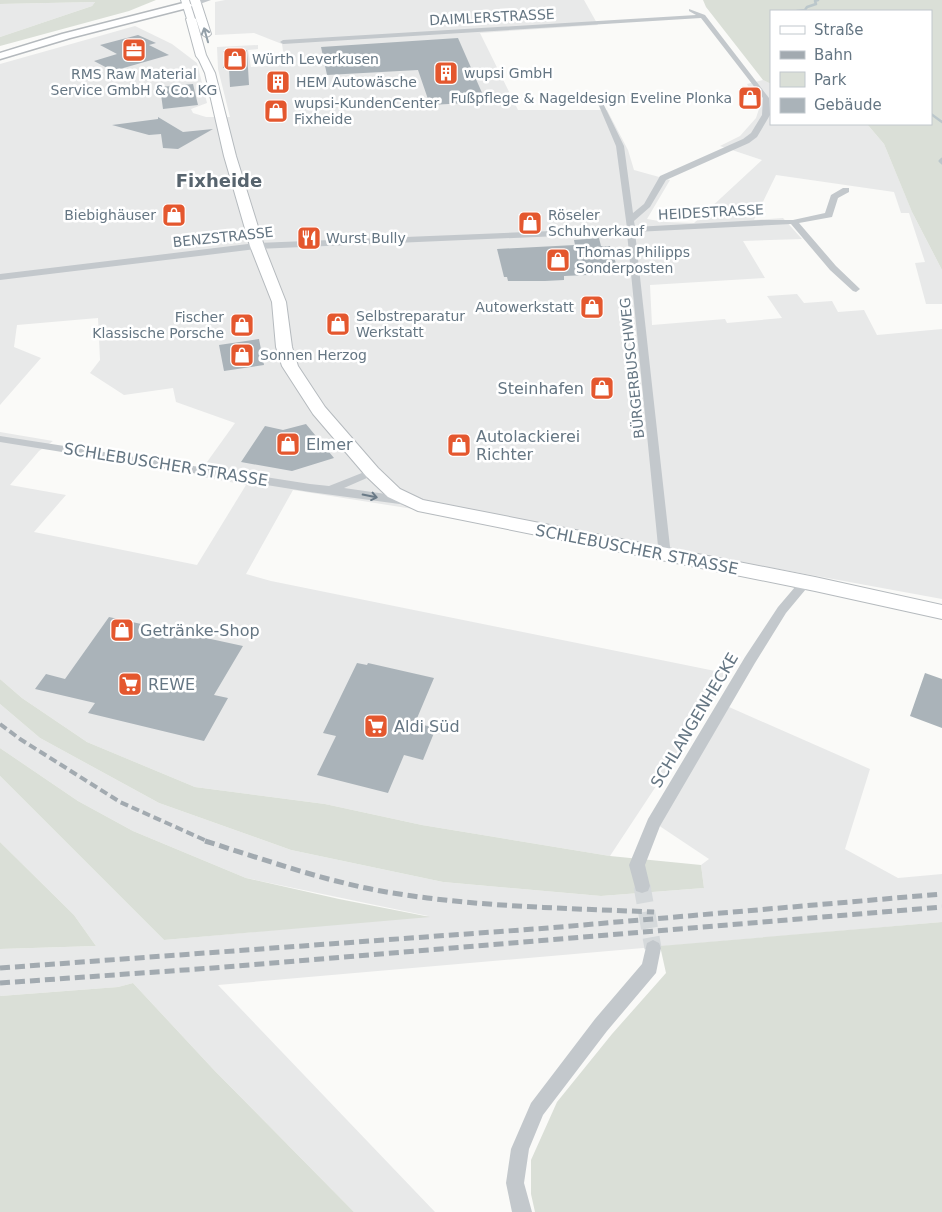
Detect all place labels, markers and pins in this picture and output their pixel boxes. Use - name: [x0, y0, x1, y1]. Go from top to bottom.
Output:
- office icon: RMS Raw Material Service GmbH & Co. KG: [121, 37, 147, 63]
- shop icon: Würth Leverkusen: [222, 46, 248, 72]
- place label: Würth Leverkusen: [252, 51, 379, 67]
- building icon: wupsi GmbH: [433, 60, 459, 86]
- place label: wupsi GmbH: [464, 65, 553, 81]
- place label: RMS Raw Material Service GmbH & Co. KG: [51, 66, 217, 98]
- building icon: HEM Autowäsche: [265, 69, 291, 95]
- place label: HEM Autowäsche: [296, 74, 417, 90]
- shop icon: Fußpflege & Nageldesign Eveline Plonka: [737, 85, 763, 111]
- place label: Fußpflege & Nageldesign Eveline Plonka: [450, 90, 732, 106]
- place label: wupsi-KundenCenter Fixheide: [294, 95, 439, 127]
- shop icon: wupsi-KundenCenter Fixheide: [263, 98, 289, 124]
- shop icon: Biebighäuser: [161, 202, 187, 228]
- place label: Biebighäuser: [64, 207, 156, 223]
- place label: Röseler Schuhverkauf: [548, 207, 645, 239]
- shop icon: Röseler Schuhverkauf: [517, 210, 543, 236]
- restaurant icon: Wurst Bully: [296, 225, 322, 251]
- place label: Wurst Bully: [326, 230, 406, 246]
- place label: Thomas Philipps Sonderposten: [575, 244, 690, 276]
- shop icon: Thomas Philipps Sonderposten: [545, 247, 571, 273]
- shop icon: Autowerkstatt: [579, 294, 605, 320]
- place label: Autowerkstatt: [475, 299, 575, 315]
- place label: Selbstreparatur Werkstatt: [356, 308, 465, 340]
- place label: Fischer Klassische Porsche: [92, 309, 224, 341]
- shop icon: Selbstreparatur Werkstatt: [325, 311, 351, 337]
- shop icon: Fischer Klassische Porsche: [229, 312, 255, 338]
- shop icon: Sonnen Herzog: [229, 342, 255, 368]
- place label: Sonnen Herzog: [260, 347, 367, 363]
- shop icon: Steinhafen: [589, 375, 615, 401]
- place label: Steinhafen: [498, 379, 584, 398]
- place label: Autolackierei Richter: [476, 427, 580, 464]
- shop icon: Elmer: [275, 431, 301, 457]
- shop icon: Autolackierei Richter: [446, 432, 472, 458]
- place label: Elmer: [306, 435, 353, 454]
- shop icon: Getränke-Shop: [109, 617, 135, 643]
- place label: Getränke-Shop: [140, 621, 260, 640]
- supermarket icon: REWE: [117, 671, 143, 697]
- place label: REWE: [148, 675, 195, 694]
- supermarket icon: Aldi Süd: [363, 713, 389, 739]
- place label: Aldi Süd: [394, 717, 460, 736]

